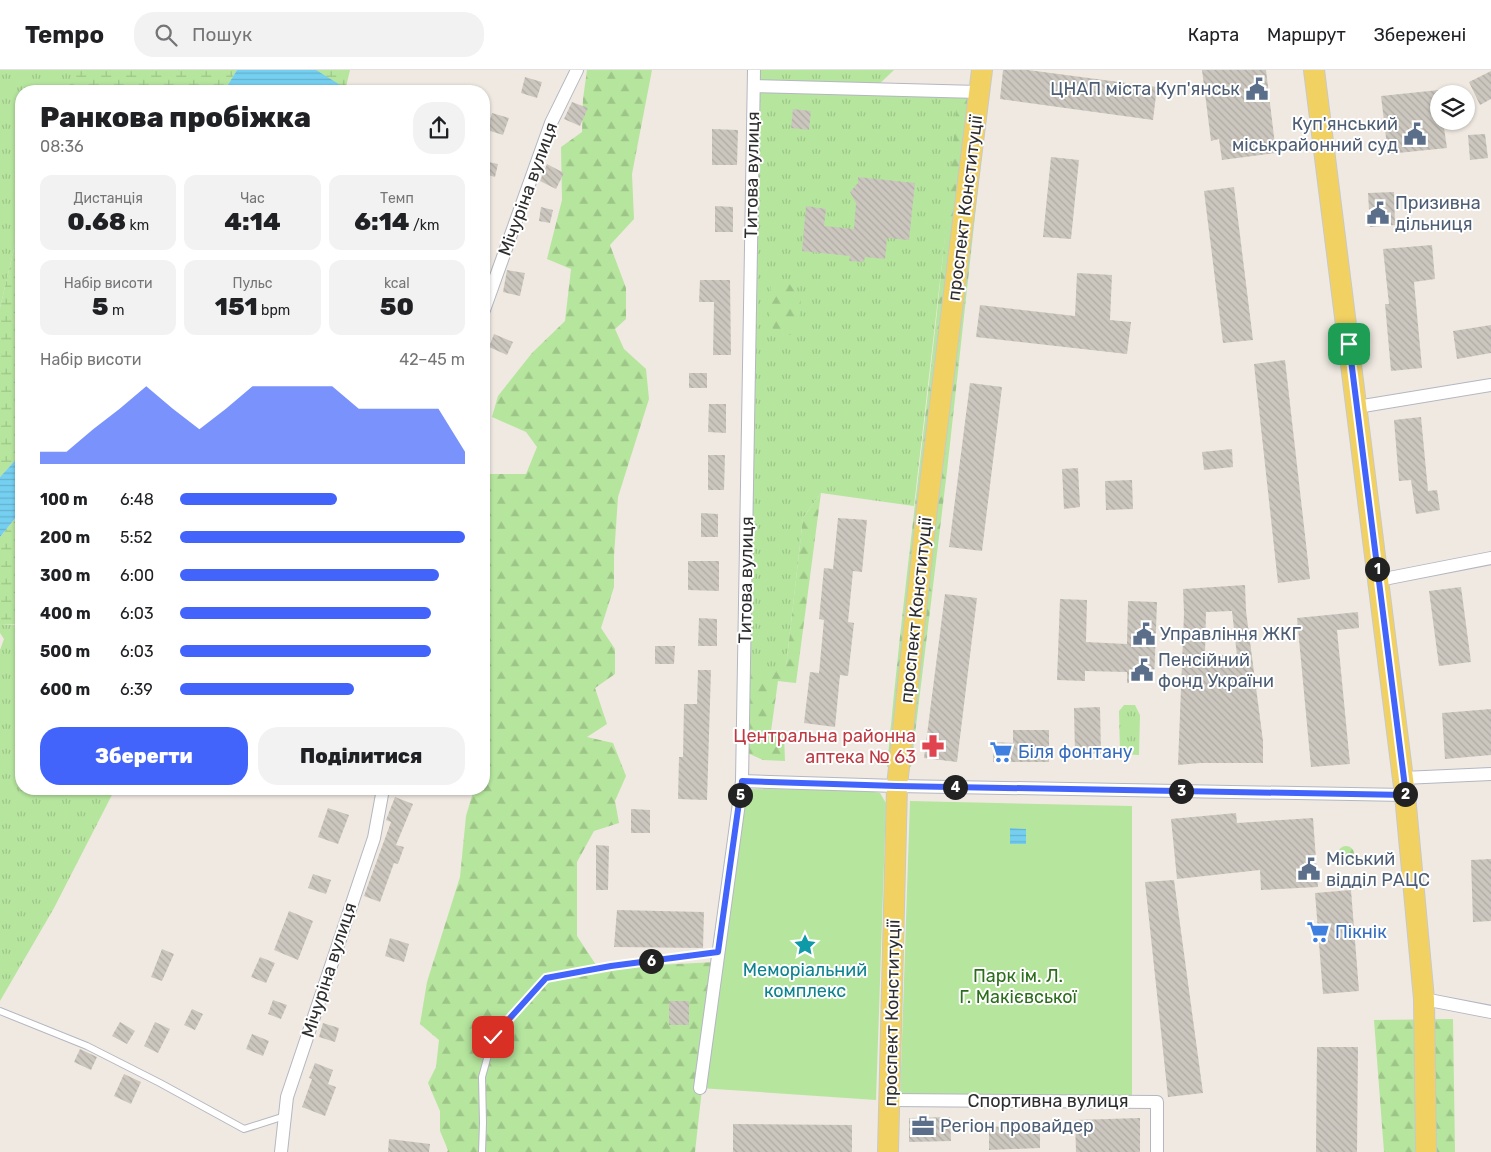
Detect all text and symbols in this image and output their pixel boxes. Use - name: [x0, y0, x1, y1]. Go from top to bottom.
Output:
- search box: [134, 12, 484, 57]
- text: Tempo: [25, 21, 104, 49]
- icon: search: [152, 21, 180, 49]
- text: Пошук: [192, 23, 252, 46]
- text: Карта: [1188, 24, 1239, 46]
- text: Маршрут: [1267, 24, 1346, 46]
- text: Збережені: [1374, 24, 1466, 46]
- public building icon: ЦНАП міста Куп'янськ: [1244, 76, 1270, 102]
- place label: ЦНАП міста Куп'янськ: [1050, 78, 1240, 100]
- map controls: [1430, 85, 1475, 130]
- button: layers: [1430, 85, 1475, 130]
- text: Ранкова пробіжка: [40, 101, 311, 134]
- button: share: [413, 102, 465, 154]
- street label: Титова вулиця: [740, 111, 764, 239]
- street label: проспект Конституції: [943, 113, 987, 302]
- place label: Куп'янський міськрайонний суд: [1232, 113, 1398, 156]
- street label: Мічуріна вулиця: [494, 119, 562, 259]
- public building icon: Куп'янський міськрайонний суд: [1402, 121, 1428, 147]
- text: 08:36: [40, 137, 84, 156]
- text: Дистанція: [74, 190, 143, 207]
- text: Час: [240, 190, 265, 207]
- text: Темп: [380, 190, 414, 207]
- place label: Призивна дільниця: [1395, 192, 1481, 235]
- public building icon: Призивна дільниця: [1365, 200, 1391, 226]
- text: 0.68: [67, 207, 126, 236]
- text: 4:14: [224, 207, 281, 236]
- text: 6:14: [354, 207, 410, 236]
- text: km: [126, 217, 149, 234]
- text: /km: [410, 217, 439, 234]
- text: Набір висоти: [64, 275, 153, 292]
- text: Пульс: [232, 275, 273, 292]
- text: kcal: [384, 275, 410, 292]
- text: 5: [92, 292, 109, 321]
- text: 151: [215, 292, 258, 321]
- text: 50: [380, 292, 414, 321]
- text: m: [109, 302, 124, 319]
- text: bpm: [258, 302, 290, 319]
- pin: [1328, 323, 1370, 365]
- icon: arrive: [1335, 330, 1363, 358]
- text: Набір висоти: [40, 350, 142, 369]
- text: 42–45 m: [399, 350, 465, 369]
- text: 100 m: [40, 490, 88, 509]
- text: 6:48: [120, 490, 154, 509]
- street label: проспект Конституції: [895, 515, 937, 704]
- street label: Титова вулиця: [734, 516, 758, 644]
- text: 200 m: [40, 528, 90, 547]
- text: 5:52: [120, 528, 153, 547]
- pin: 1: [1364, 556, 1390, 582]
- text: 1: [1374, 561, 1381, 578]
- text: 300 m: [40, 566, 90, 585]
- text: 6:00: [120, 566, 154, 585]
- text: 400 m: [40, 604, 91, 623]
- text: 6:03: [120, 604, 154, 623]
- public building icon: Управління ЖКГ: [1131, 621, 1157, 647]
- place label: Управління ЖКГ: [1160, 623, 1302, 645]
- text: 500 m: [40, 642, 90, 661]
- text: 6:03: [120, 642, 154, 661]
- place label: Пенсійний фонд України: [1158, 649, 1274, 692]
- public building icon: Пенсійний фонд України: [1129, 657, 1155, 683]
- text: 600 m: [40, 680, 90, 699]
- text: 6:39: [120, 680, 153, 699]
- place label: Центральна районна аптека № 63: [733, 725, 916, 768]
- button: Зберегти: [40, 727, 248, 785]
- button: Поділитися: [258, 727, 465, 785]
- pharmacy icon: Центральна районна аптека № 63: [920, 733, 946, 759]
- supermarket icon: Біля фонтану: [988, 739, 1014, 765]
- place label: Біля фонтану: [1018, 741, 1133, 763]
- pin: 4: [942, 774, 968, 800]
- pin: 3: [1168, 778, 1194, 804]
- text: 4: [951, 779, 960, 796]
- pin: 5: [728, 782, 752, 808]
- pin: 2: [1392, 782, 1418, 806]
- text: 3: [1177, 783, 1186, 800]
- text: 2: [1401, 786, 1410, 803]
- text: 5: [736, 787, 745, 804]
- place label: Міський відділ РАЦС: [1326, 848, 1430, 891]
- public building icon: Міський відділ РАЦС: [1296, 856, 1322, 882]
- street label: Мічуріна вулиця: [297, 900, 361, 1040]
- street label: проспект Конституції: [879, 919, 905, 1107]
- supermarket icon: Пікнік: [1305, 919, 1331, 945]
- place label: Пікнік: [1335, 921, 1387, 943]
- place icon: Меморіальний комплекс: [792, 932, 818, 958]
- pin: 6: [638, 948, 664, 974]
- text: 6: [647, 953, 656, 970]
- place label: Меморіальний комплекс: [743, 959, 867, 1002]
- park label: Парк ім. Л. Г. Макієвської: [959, 965, 1078, 1008]
- pin: [472, 1016, 514, 1058]
- icon: check: [479, 1023, 507, 1051]
- street label: Спортивна вулиця: [967, 1090, 1129, 1112]
- office icon: Регіон провайдер: [910, 1113, 936, 1139]
- place label: Регіон провайдер: [940, 1115, 1094, 1137]

